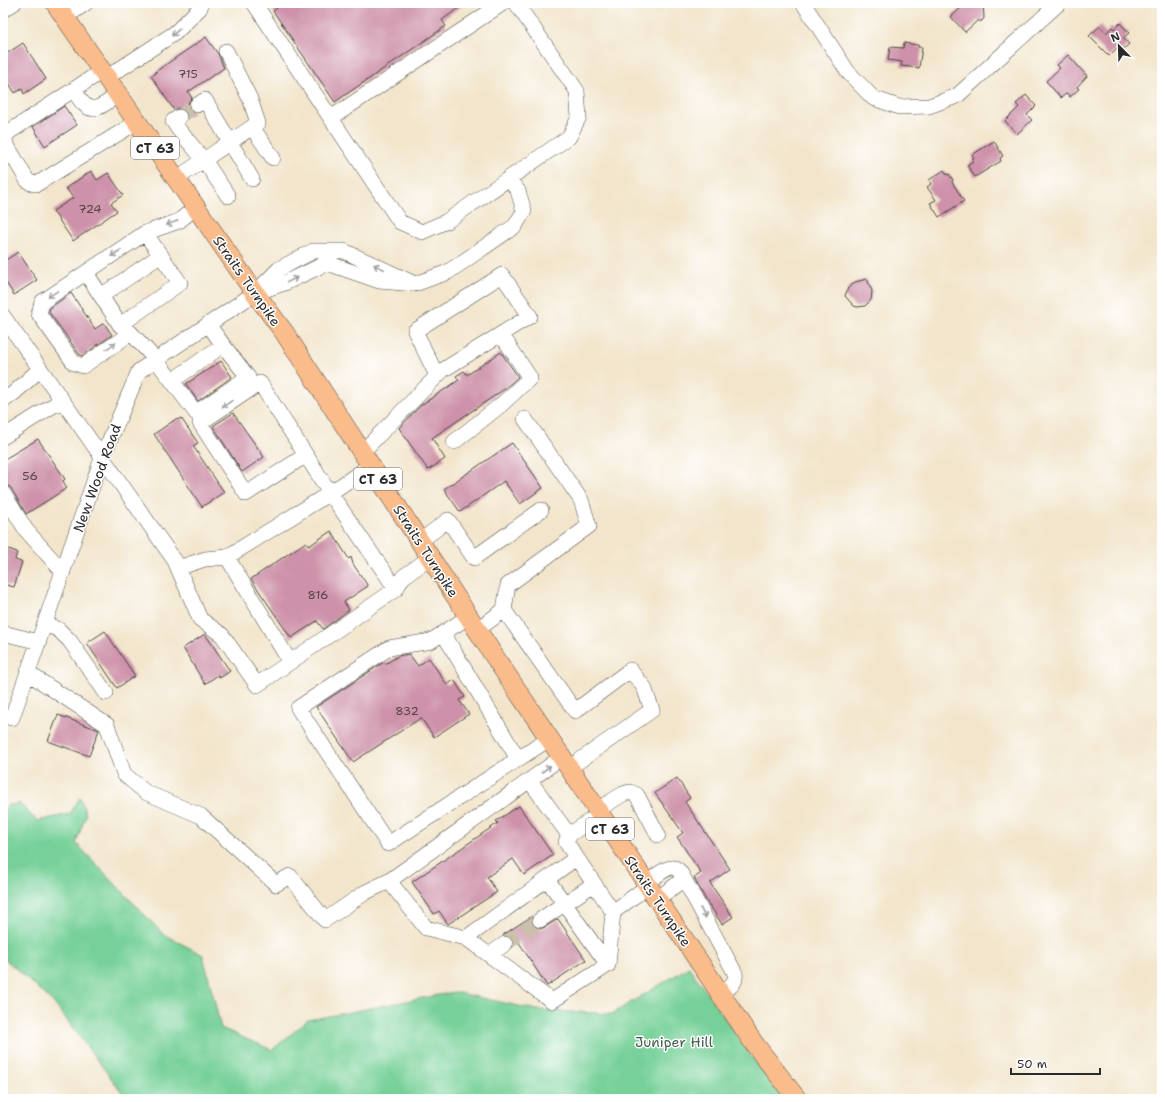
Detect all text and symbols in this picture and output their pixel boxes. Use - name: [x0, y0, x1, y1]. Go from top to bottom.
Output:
- north arrow: [1099, 26, 1139, 66]
- one-way arrow: [170, 27, 181, 36]
- text: N: [1108, 29, 1122, 46]
- house number: 715: [178, 66, 198, 82]
- road number: CT 63: [131, 137, 179, 159]
- house number: 724: [78, 201, 102, 217]
- one-way arrow: [167, 220, 179, 228]
- street label: Straits Turnpike: [209, 232, 285, 330]
- one-way arrow: [110, 249, 121, 257]
- one-way arrow: [374, 263, 386, 270]
- one-way arrow: [285, 276, 297, 283]
- one-way arrow: [48, 290, 59, 299]
- one-way arrow: [105, 342, 116, 350]
- one-way arrow: [222, 400, 233, 408]
- street label: New Wood Road: [69, 421, 125, 535]
- house number: 56: [22, 468, 38, 484]
- road number: CT 63: [354, 468, 402, 490]
- street label: Straits Turnpike: [389, 501, 463, 601]
- house number: 816: [308, 587, 328, 603]
- house number: 832: [395, 703, 419, 719]
- one-way arrow: [540, 765, 551, 773]
- road number: CT 63: [586, 818, 634, 840]
- street label: Straits Turnpike: [621, 852, 695, 950]
- one-way arrow: [700, 907, 708, 919]
- park label: Juniper Hill: [635, 1033, 714, 1051]
- scale bar: [1011, 1050, 1100, 1076]
- text: 50 m: [1017, 1056, 1047, 1072]

